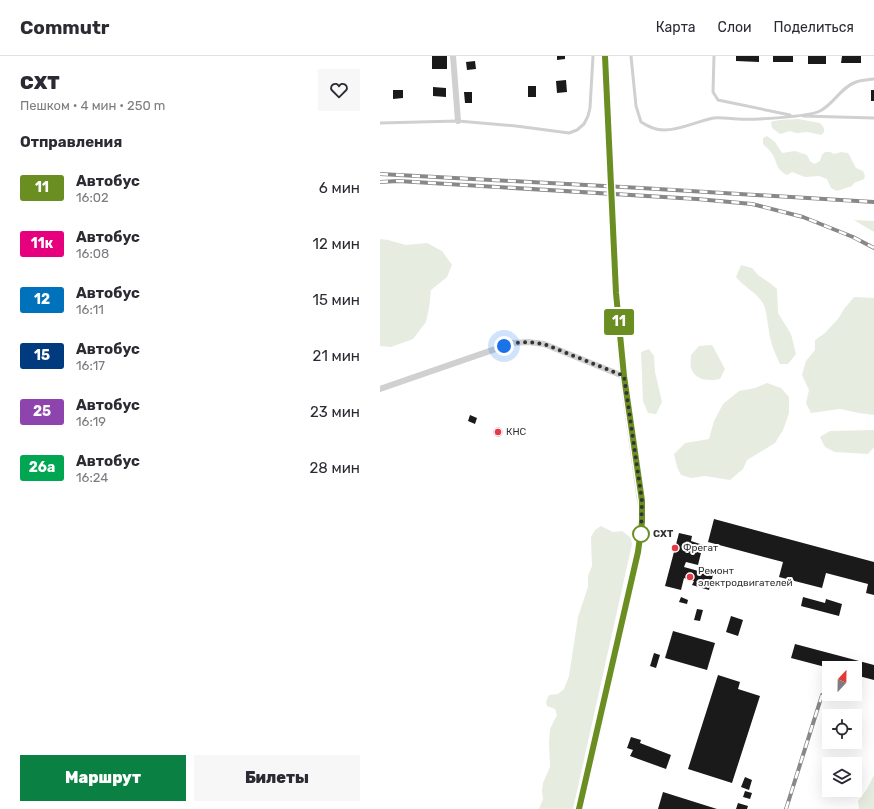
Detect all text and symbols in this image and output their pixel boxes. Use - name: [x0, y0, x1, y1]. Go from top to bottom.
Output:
- text: Commutr: [20, 16, 109, 39]
- text: Карта: [656, 19, 696, 36]
- text: Слои: [718, 19, 752, 36]
- text: Поделиться: [774, 19, 854, 36]
- button: heart: [318, 69, 360, 111]
- text: СХТ: [20, 71, 60, 94]
- text: Пешком · 4 мин · 250 m: [20, 98, 165, 113]
- text: Отправления: [20, 133, 122, 151]
- text: Автобус: [76, 172, 140, 190]
- text: 11: [35, 179, 49, 196]
- text: 6 мин: [319, 179, 360, 197]
- text: 16:02: [76, 190, 109, 205]
- text: Автобус: [76, 228, 140, 246]
- text: 11к: [31, 235, 53, 252]
- text: 12 мин: [313, 235, 360, 253]
- text: 16:08: [76, 246, 109, 261]
- text: Автобус: [76, 284, 140, 302]
- text: 12: [34, 291, 50, 308]
- text: 15 мин: [312, 291, 360, 309]
- text: 16:11: [76, 302, 104, 317]
- line badge: 11: [601, 309, 637, 335]
- text: 11: [612, 313, 626, 330]
- your location: [494, 336, 514, 356]
- text: Автобус: [76, 340, 140, 358]
- text: 15: [34, 347, 50, 364]
- text: 21 мин: [313, 347, 360, 365]
- text: 16:17: [76, 358, 105, 373]
- text: Автобус: [76, 396, 140, 414]
- text: 25: [33, 403, 51, 420]
- text: 23 мин: [310, 403, 360, 421]
- text: 16:19: [76, 414, 106, 429]
- place label: КНС: [506, 426, 527, 438]
- marker: КНС: [493, 427, 503, 437]
- text: Автобус: [76, 452, 140, 470]
- text: 26а: [29, 459, 55, 476]
- text: 28 мин: [309, 459, 360, 477]
- text: 16:24: [76, 470, 108, 485]
- marker: СХТ: [632, 525, 650, 543]
- place label: СХТ: [653, 528, 674, 540]
- place label: Фрегат: [683, 542, 718, 554]
- marker: Фрегат: [670, 543, 680, 553]
- place label: Ремонт электродвигателей: [698, 565, 793, 589]
- marker: Ремонт электродвигателей: [685, 572, 695, 582]
- north arrow: [822, 661, 862, 701]
- map controls: [822, 661, 862, 797]
- button: locate: [822, 709, 862, 749]
- button: Маршрут: [20, 755, 186, 801]
- button: Билеты: [194, 755, 360, 801]
- button: layers: [822, 757, 862, 797]

